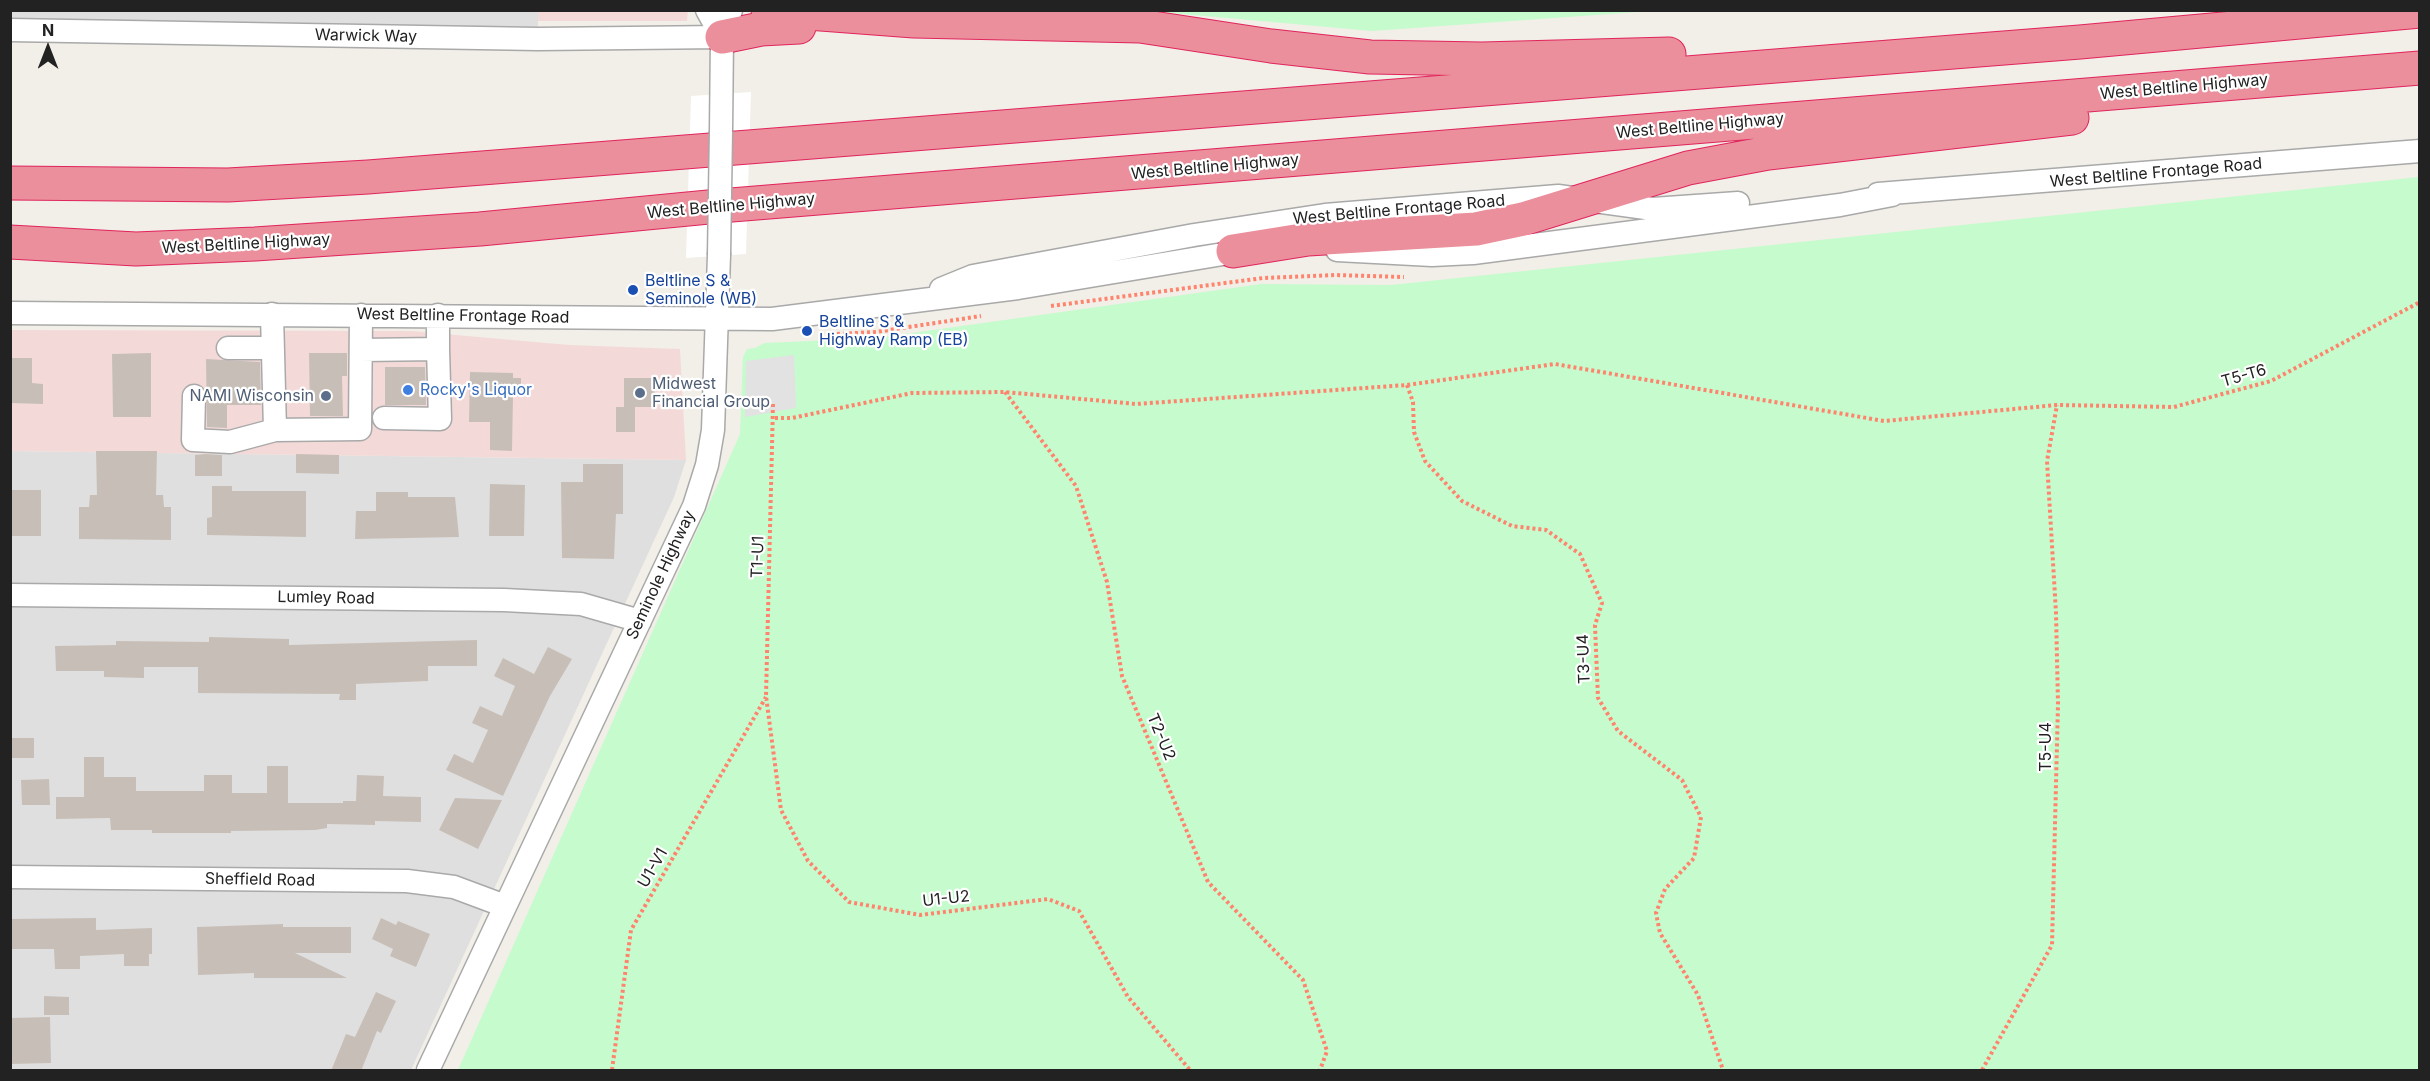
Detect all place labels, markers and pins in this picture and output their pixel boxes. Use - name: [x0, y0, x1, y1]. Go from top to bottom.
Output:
- place label: Beltline S & Seminole (WB): [645, 271, 757, 309]
- marker: Beltline S & Seminole (WB): [626, 283, 640, 297]
- place label: Beltline S & Highway Ramp (EB): [819, 312, 969, 350]
- marker: Beltline S & Highway Ramp (EB): [800, 324, 814, 338]
- place label: Midwest Financial Group: [652, 374, 770, 412]
- place label: Rocky's Liquor: [420, 380, 532, 400]
- marker: Rocky's Liquor: [401, 383, 415, 397]
- place label: NAMI Wisconsin: [190, 386, 314, 406]
- marker: Midwest Financial Group: [633, 386, 647, 400]
- marker: NAMI Wisconsin: [319, 389, 333, 403]

